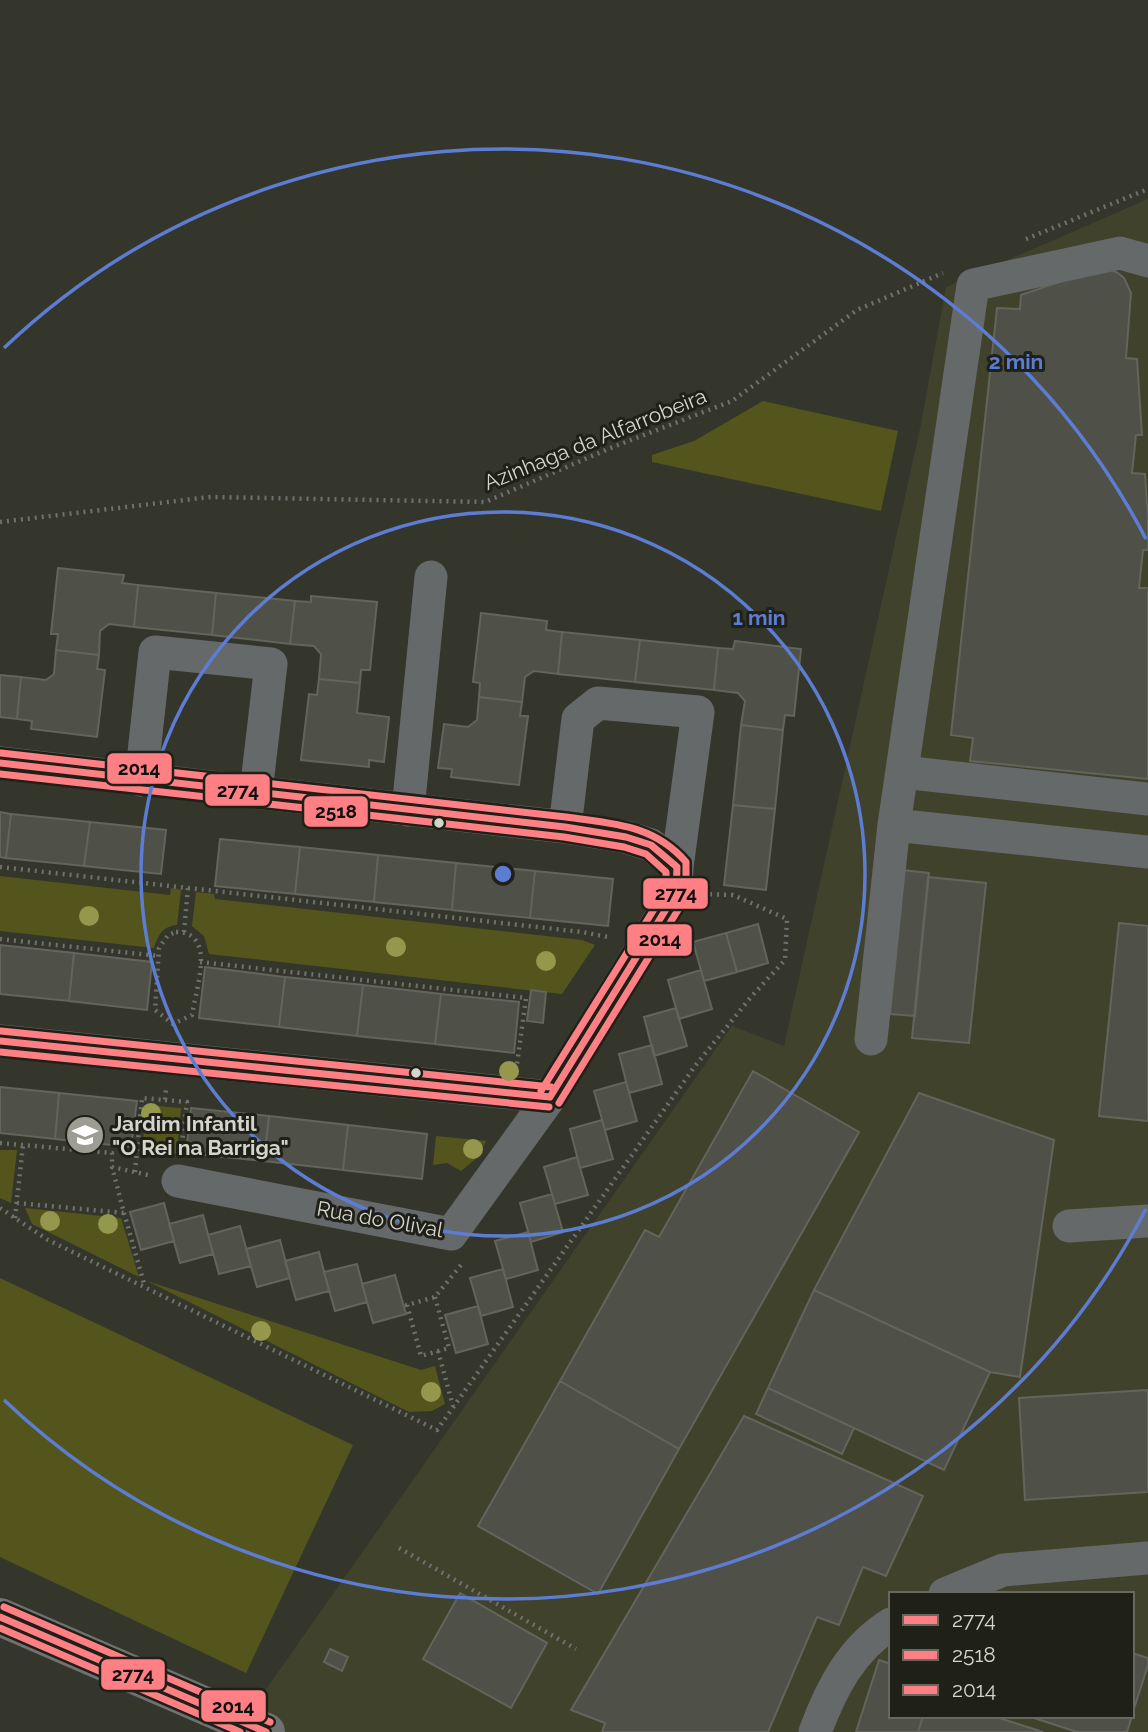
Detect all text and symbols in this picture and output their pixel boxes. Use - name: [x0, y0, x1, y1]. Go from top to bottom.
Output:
- text: 2 min: [989, 349, 1043, 374]
- street label: Azinhaga da Alfarrobeira: [480, 383, 710, 495]
- text: 1 min: [732, 605, 786, 630]
- line badge: 2014: [106, 752, 173, 785]
- text: 2014: [118, 757, 160, 779]
- line badge: 2774: [204, 773, 271, 807]
- text: 2774: [217, 779, 259, 801]
- line badge: 2518: [303, 795, 369, 828]
- text: 2518: [315, 800, 357, 822]
- unlabelled marker: [432, 816, 446, 830]
- centre of rings: [491, 862, 515, 886]
- line badge: 2774: [642, 877, 709, 910]
- text: 2774: [655, 882, 697, 904]
- line badge: 2014: [626, 923, 693, 957]
- text: 2014: [639, 928, 681, 950]
- unlabelled marker: [409, 1066, 423, 1080]
- place label: Jardim Infantil "O Rei na Barriga": [112, 1111, 289, 1160]
- school or university icon: Jardim Infantil "O Rei na Barriga": [64, 1114, 106, 1156]
- street label: Rua do Olival: [315, 1196, 445, 1242]
- legend: [889, 1592, 1134, 1718]
- text: 2774: [952, 1607, 996, 1632]
- text: 2518: [952, 1642, 996, 1667]
- line badge: 2774: [100, 1658, 166, 1691]
- text: 2774: [112, 1663, 154, 1685]
- text: 2014: [952, 1677, 996, 1702]
- line badge: 2014: [200, 1689, 267, 1723]
- text: 2014: [212, 1695, 254, 1717]

